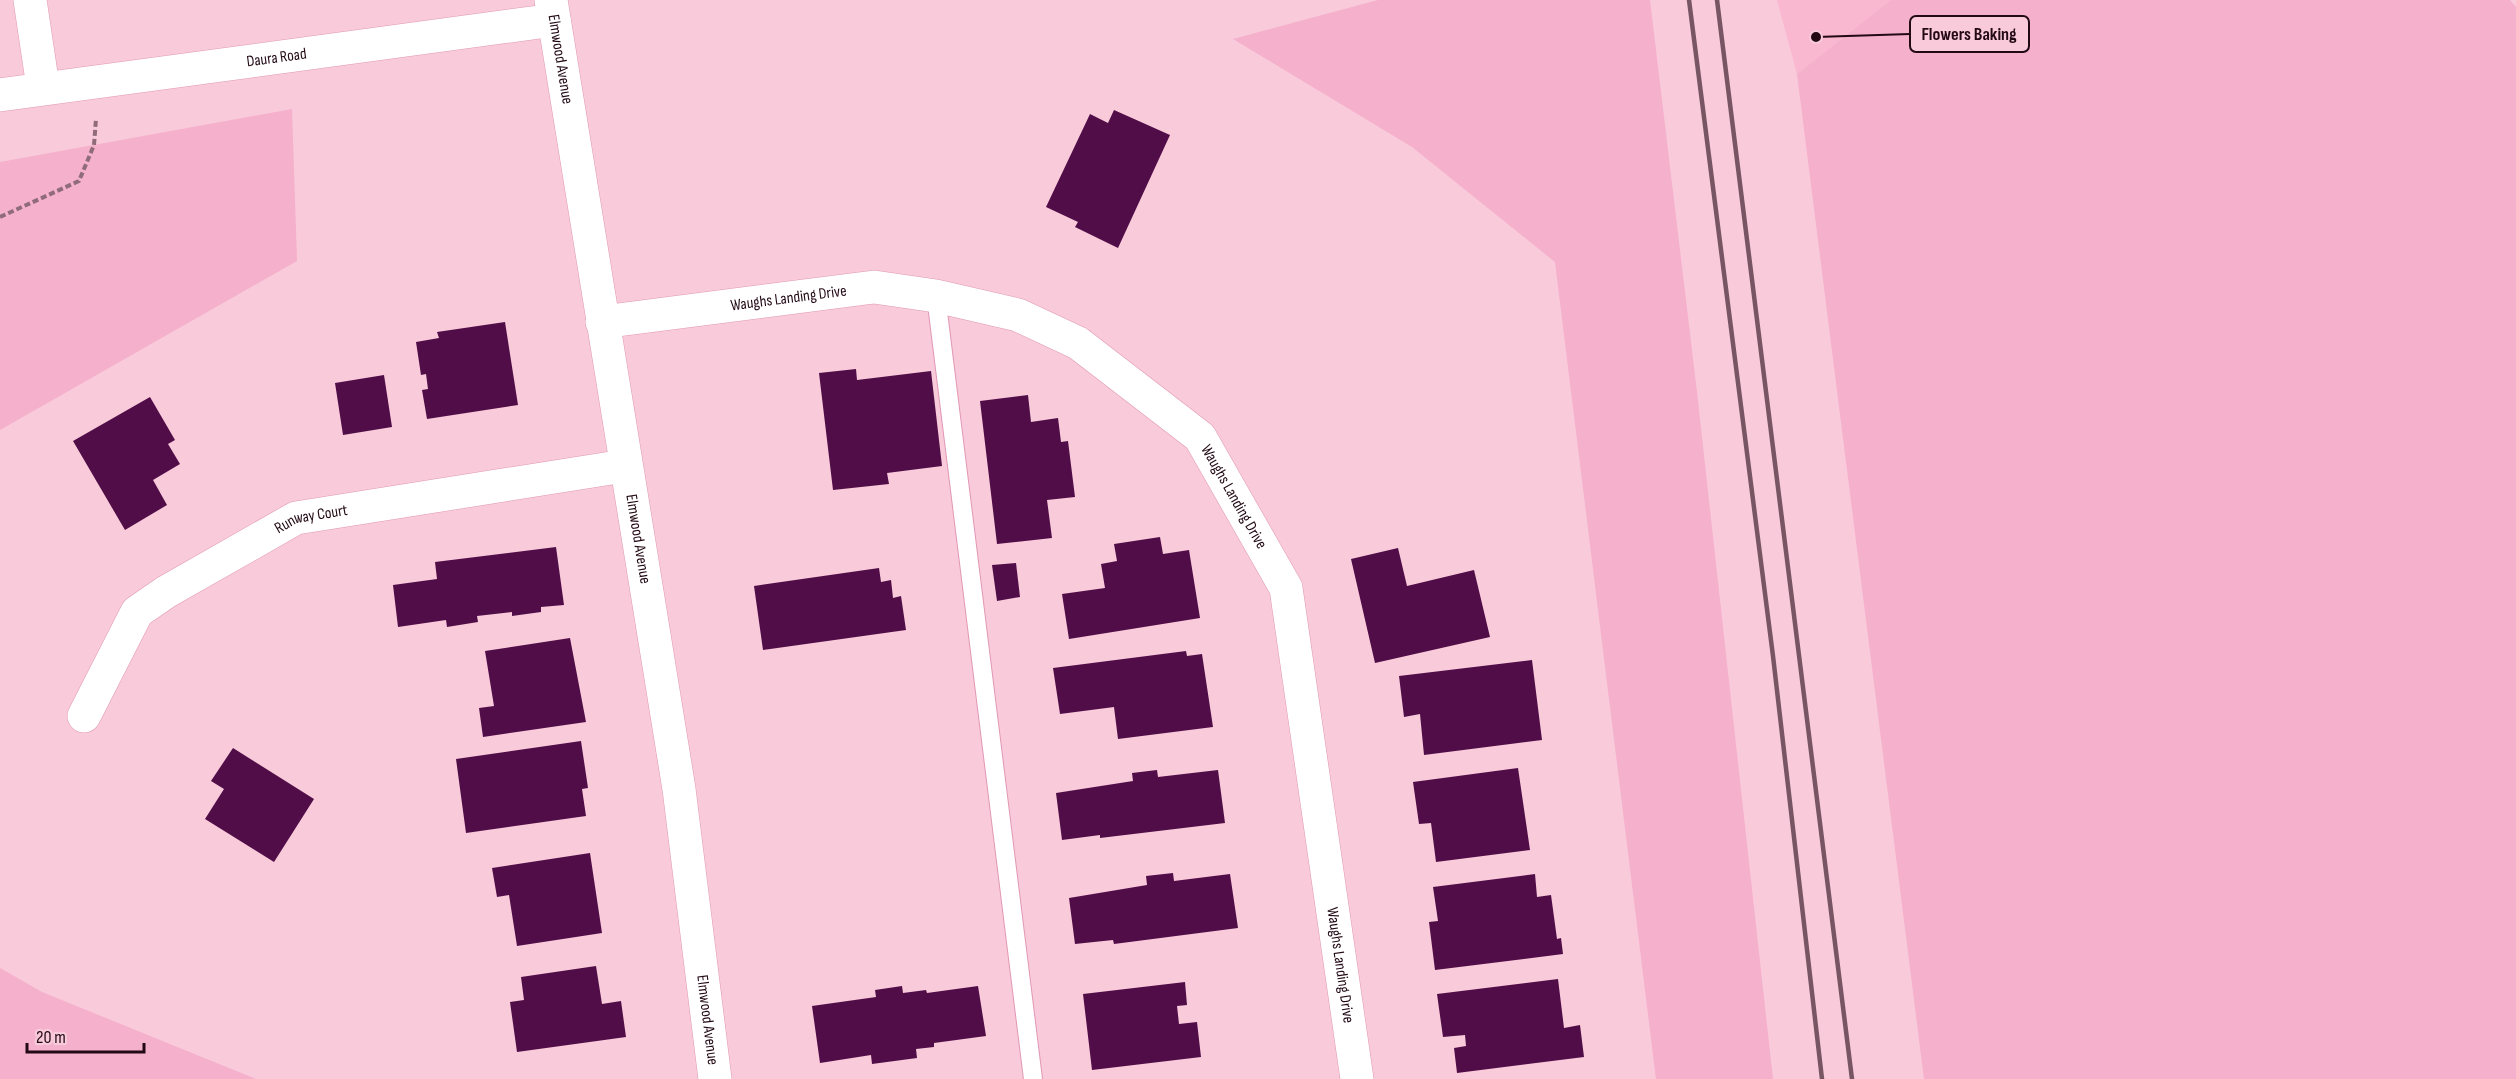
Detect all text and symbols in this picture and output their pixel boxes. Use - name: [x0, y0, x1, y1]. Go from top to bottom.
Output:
- street label: Elmwood Avenue: [544, 13, 577, 105]
- callout: Flowers Baking: [1910, 16, 2029, 52]
- text: Flowers Baking: [1921, 24, 2017, 45]
- street label: Daura Road: [245, 44, 308, 71]
- street label: Waughs Landing Drive: [729, 281, 848, 315]
- street label: Waughs Landing Drive: [1197, 441, 1271, 552]
- street label: Elmwood Avenue: [622, 493, 655, 585]
- street label: Runway Court: [271, 500, 349, 538]
- street label: Waughs Landing Drive: [1323, 906, 1358, 1024]
- street label: Elmwood Avenue: [693, 974, 723, 1066]
- scale bar: [27, 1016, 144, 1054]
- text: 20 m: [36, 1027, 66, 1048]

